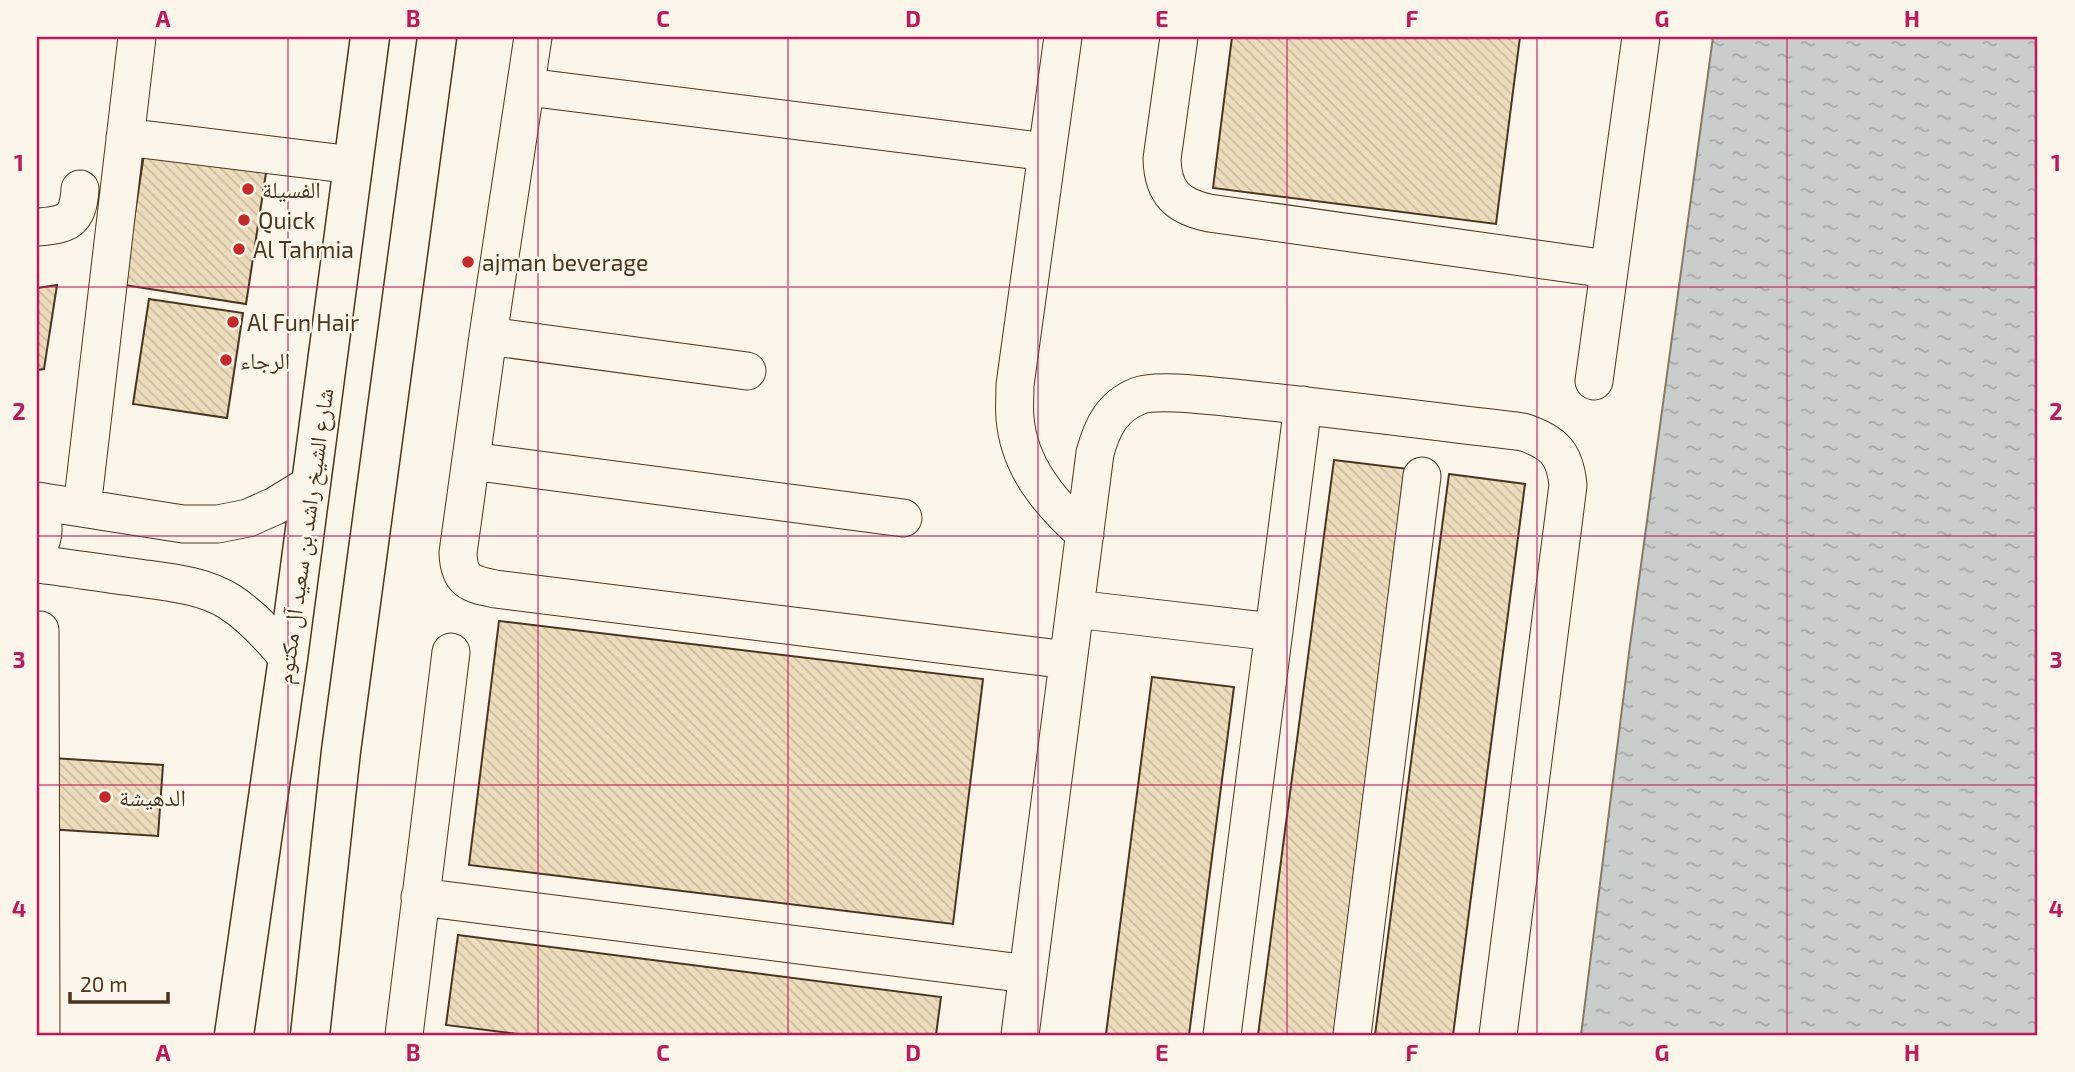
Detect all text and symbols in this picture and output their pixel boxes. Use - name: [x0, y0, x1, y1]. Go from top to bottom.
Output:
- text: A: [155, 4, 171, 32]
- text: B: [406, 4, 420, 32]
- text: C: [656, 4, 670, 32]
- text: D: [905, 4, 921, 32]
- text: E: [1155, 4, 1169, 32]
- text: F: [1406, 4, 1419, 32]
- text: G: [1655, 4, 1669, 32]
- text: H: [1904, 4, 1920, 32]
- text: 1: [14, 148, 24, 176]
- text: 1: [2051, 148, 2061, 176]
- place label: الفسيلة: [262, 175, 321, 203]
- marker: الفسيلة: [240, 181, 256, 197]
- place label: Quick: [258, 206, 315, 234]
- marker: Quick: [236, 212, 252, 228]
- place label: Al Tahmia: [253, 235, 354, 263]
- marker: Al Tahmia: [231, 241, 247, 257]
- place label: ajman beverage: [482, 248, 648, 276]
- marker: ajman beverage: [460, 254, 476, 270]
- place label: Al Fun Hair: [247, 308, 359, 336]
- marker: Al Fun Hair: [225, 314, 241, 330]
- place label: الرجاء: [240, 346, 290, 374]
- marker: الرجاء: [218, 352, 234, 368]
- street label: شارع الشيخ راشد بن سعيد آل مكتوم: [269, 386, 342, 686]
- text: 2: [12, 397, 26, 425]
- text: 2: [2049, 397, 2063, 425]
- text: 3: [12, 645, 26, 673]
- text: 3: [2049, 645, 2063, 673]
- place label: الدهيشة: [119, 783, 186, 811]
- marker: الدهيشة: [97, 789, 113, 805]
- text: 4: [12, 894, 26, 922]
- text: 4: [2049, 894, 2063, 922]
- scale bar: [70, 960, 168, 1004]
- text: 20 m: [80, 971, 128, 996]
- text: A: [155, 1038, 171, 1066]
- text: B: [406, 1038, 420, 1066]
- text: C: [656, 1038, 670, 1066]
- text: D: [905, 1038, 921, 1066]
- text: E: [1155, 1038, 1169, 1066]
- text: F: [1406, 1038, 1419, 1066]
- text: G: [1655, 1038, 1669, 1066]
- text: H: [1904, 1038, 1920, 1066]

